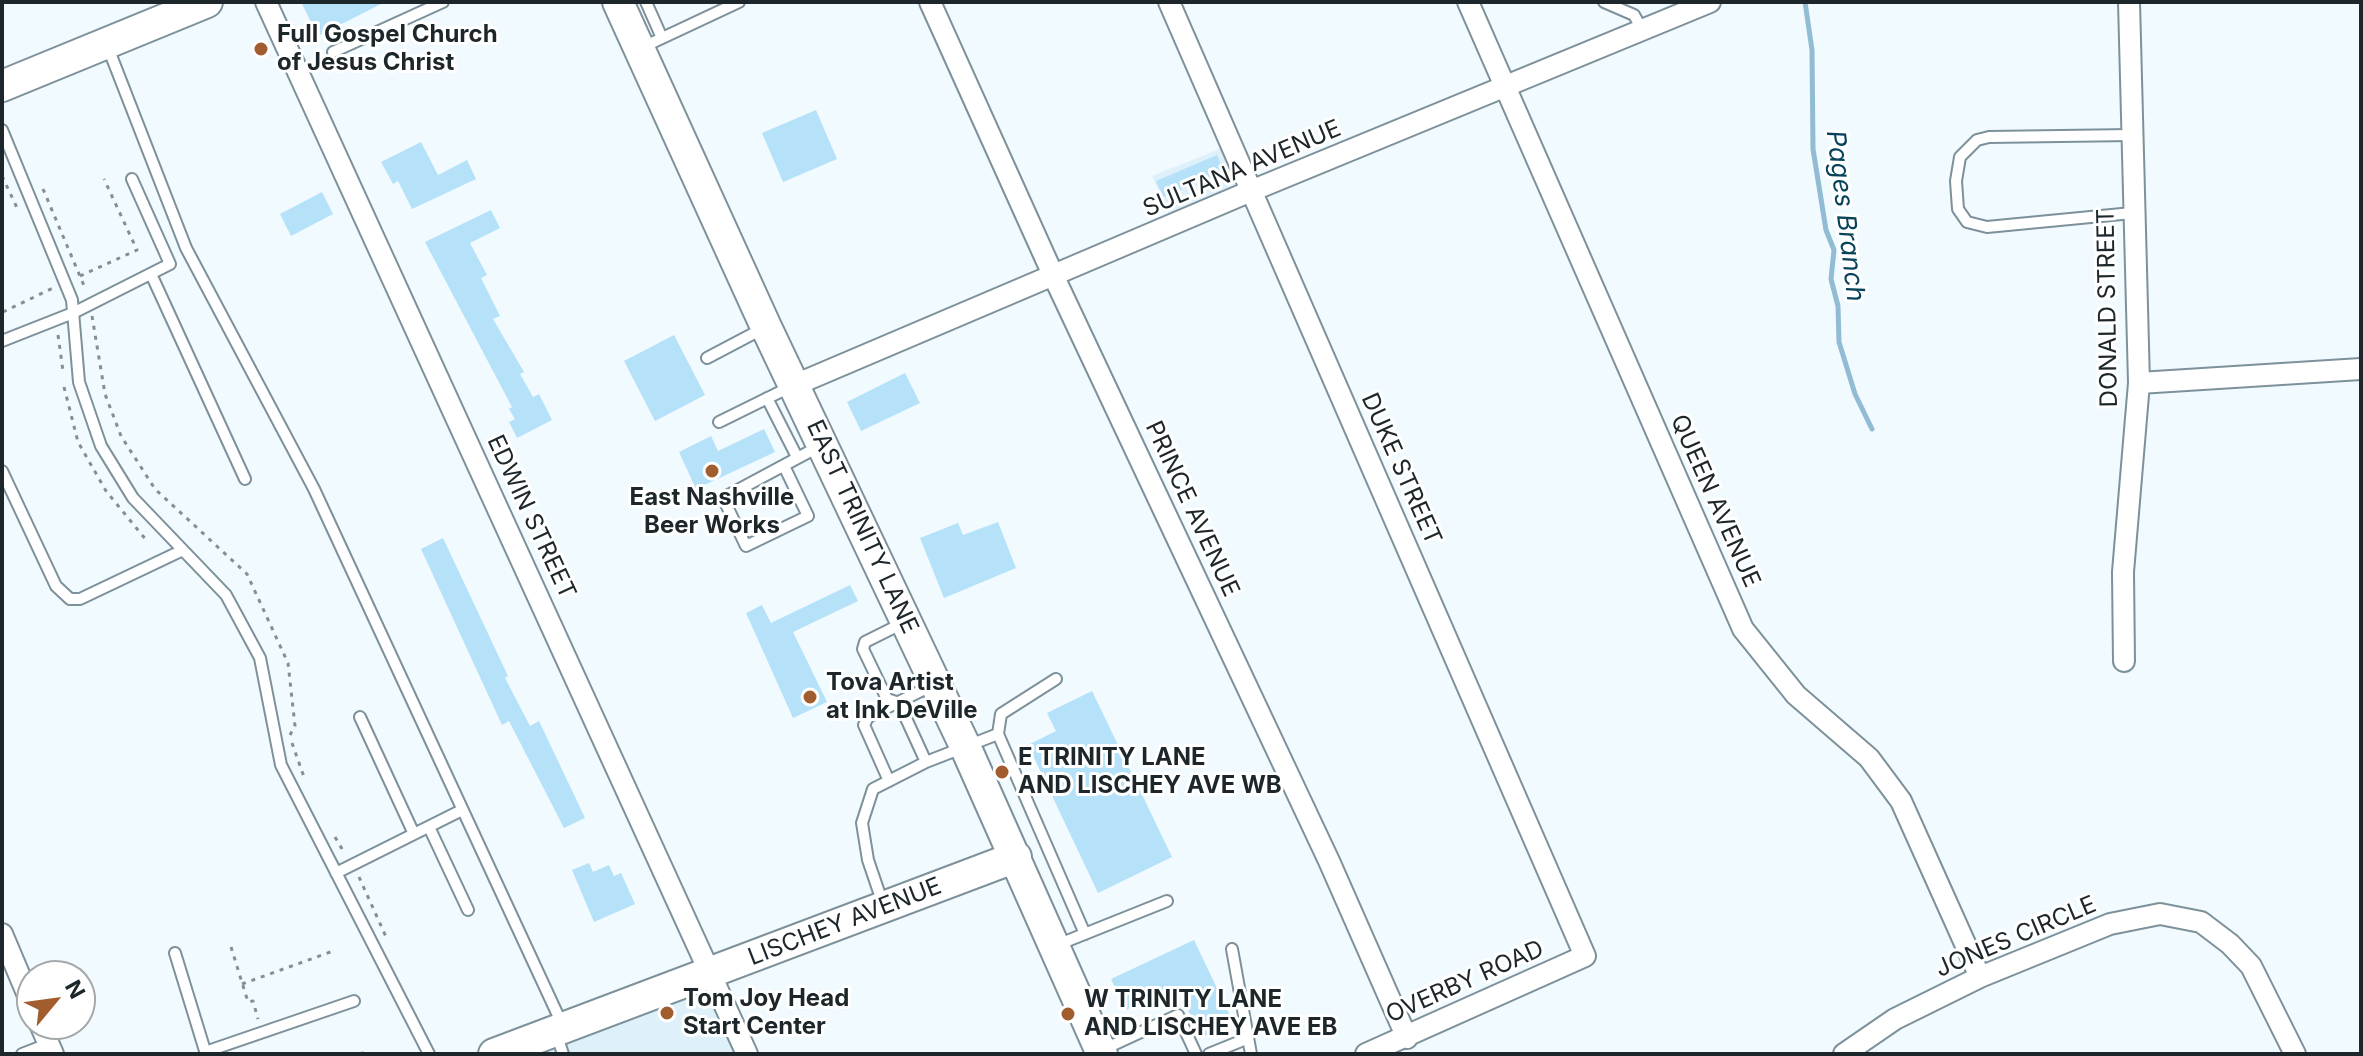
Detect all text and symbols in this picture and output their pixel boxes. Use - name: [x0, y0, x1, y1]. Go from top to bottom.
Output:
- place label: Full Gospel Church of Jesus Christ: [277, 21, 498, 77]
- marker: Full Gospel Church of Jesus Christ: [252, 40, 270, 58]
- street label: SULTANA AVENUE: [1139, 114, 1345, 224]
- water label: Pages Branch: [1819, 129, 1871, 303]
- street label: DONALD STREET: [2092, 208, 2124, 408]
- street label: DUKE STREET: [1355, 389, 1447, 549]
- street label: QUEEN AVENUE: [1664, 410, 1766, 592]
- street label: EAST TRINITY LANE: [800, 416, 924, 638]
- street label: PRINCE AVENUE: [1139, 417, 1245, 601]
- street label: EDWIN STREET: [480, 431, 582, 603]
- marker: East Nashville Beer Works: [703, 462, 721, 480]
- place label: East Nashville Beer Works: [630, 484, 794, 540]
- place label: Tova Artist at Ink DeVille: [826, 669, 978, 725]
- marker: Tova Artist at Ink DeVille: [801, 688, 819, 706]
- place label: E TRINITY LANE AND LISCHEY AVE WB: [1018, 744, 1282, 800]
- marker: E TRINITY LANE AND LISCHEY AVE WB: [993, 763, 1011, 781]
- street label: LISCHEY AVENUE: [744, 872, 946, 972]
- street label: JONES CIRCLE: [1931, 890, 2101, 984]
- street label: OVERBY ROAD: [1382, 934, 1548, 1030]
- north arrow: [16, 960, 96, 1040]
- text: N: [60, 976, 91, 1003]
- place label: Tom Joy Head Start Center: [683, 985, 849, 1041]
- place label: W TRINITY LANE AND LISCHEY AVE EB: [1084, 986, 1337, 1042]
- marker: Tom Joy Head Start Center: [658, 1004, 676, 1022]
- marker: W TRINITY LANE AND LISCHEY AVE EB: [1059, 1005, 1077, 1023]

